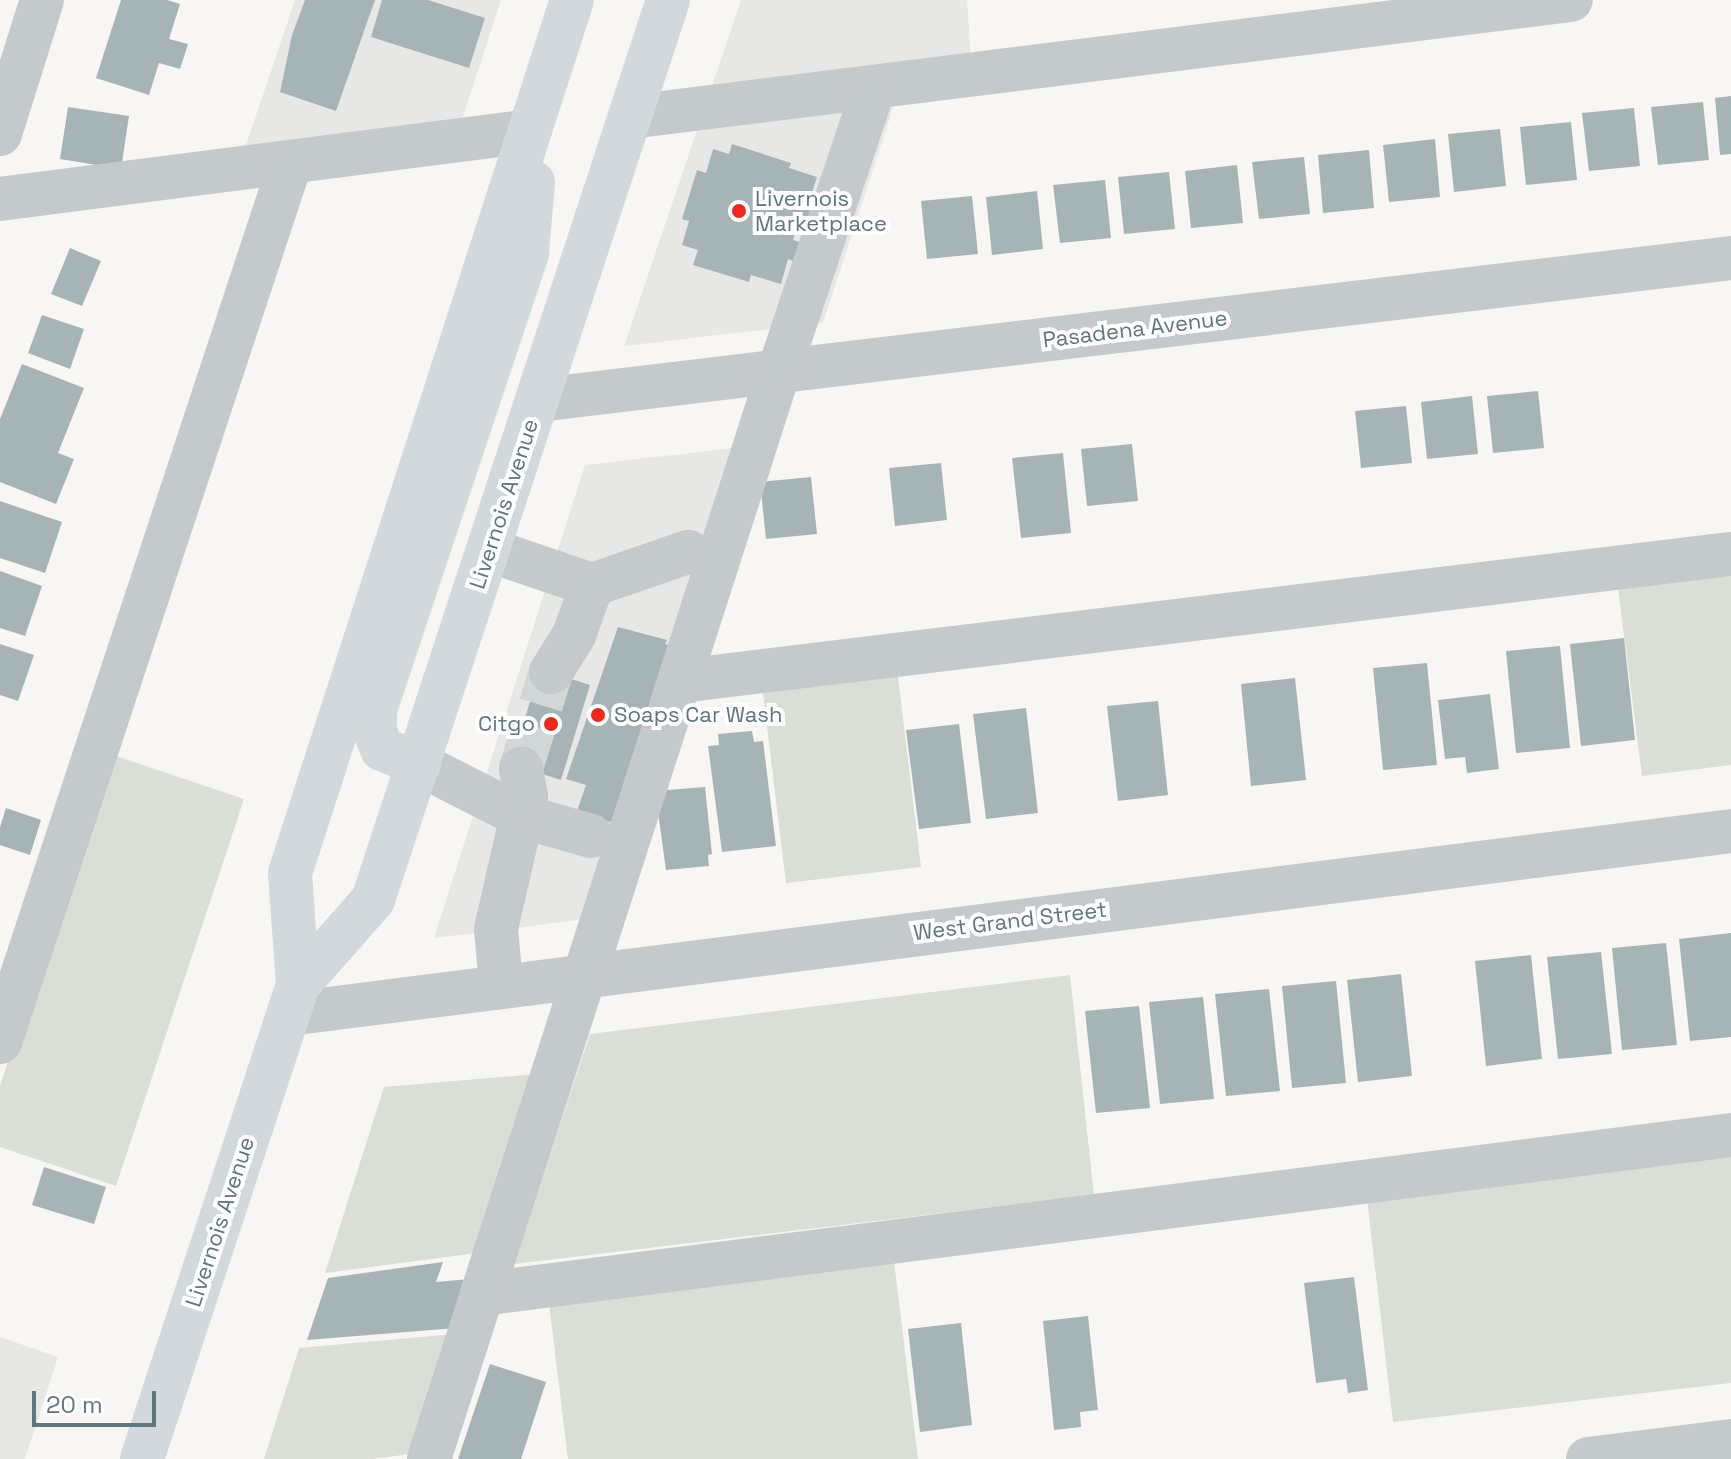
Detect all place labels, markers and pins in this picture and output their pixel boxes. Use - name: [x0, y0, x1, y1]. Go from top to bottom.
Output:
- place label: Livernois Marketplace: [755, 185, 887, 236]
- marker: Livernois Marketplace: [730, 202, 748, 220]
- place label: Soaps Car Wash: [614, 702, 783, 728]
- marker: Soaps Car Wash: [589, 706, 607, 724]
- place label: Citgo: [478, 711, 535, 737]
- marker: Citgo: [542, 715, 560, 733]

